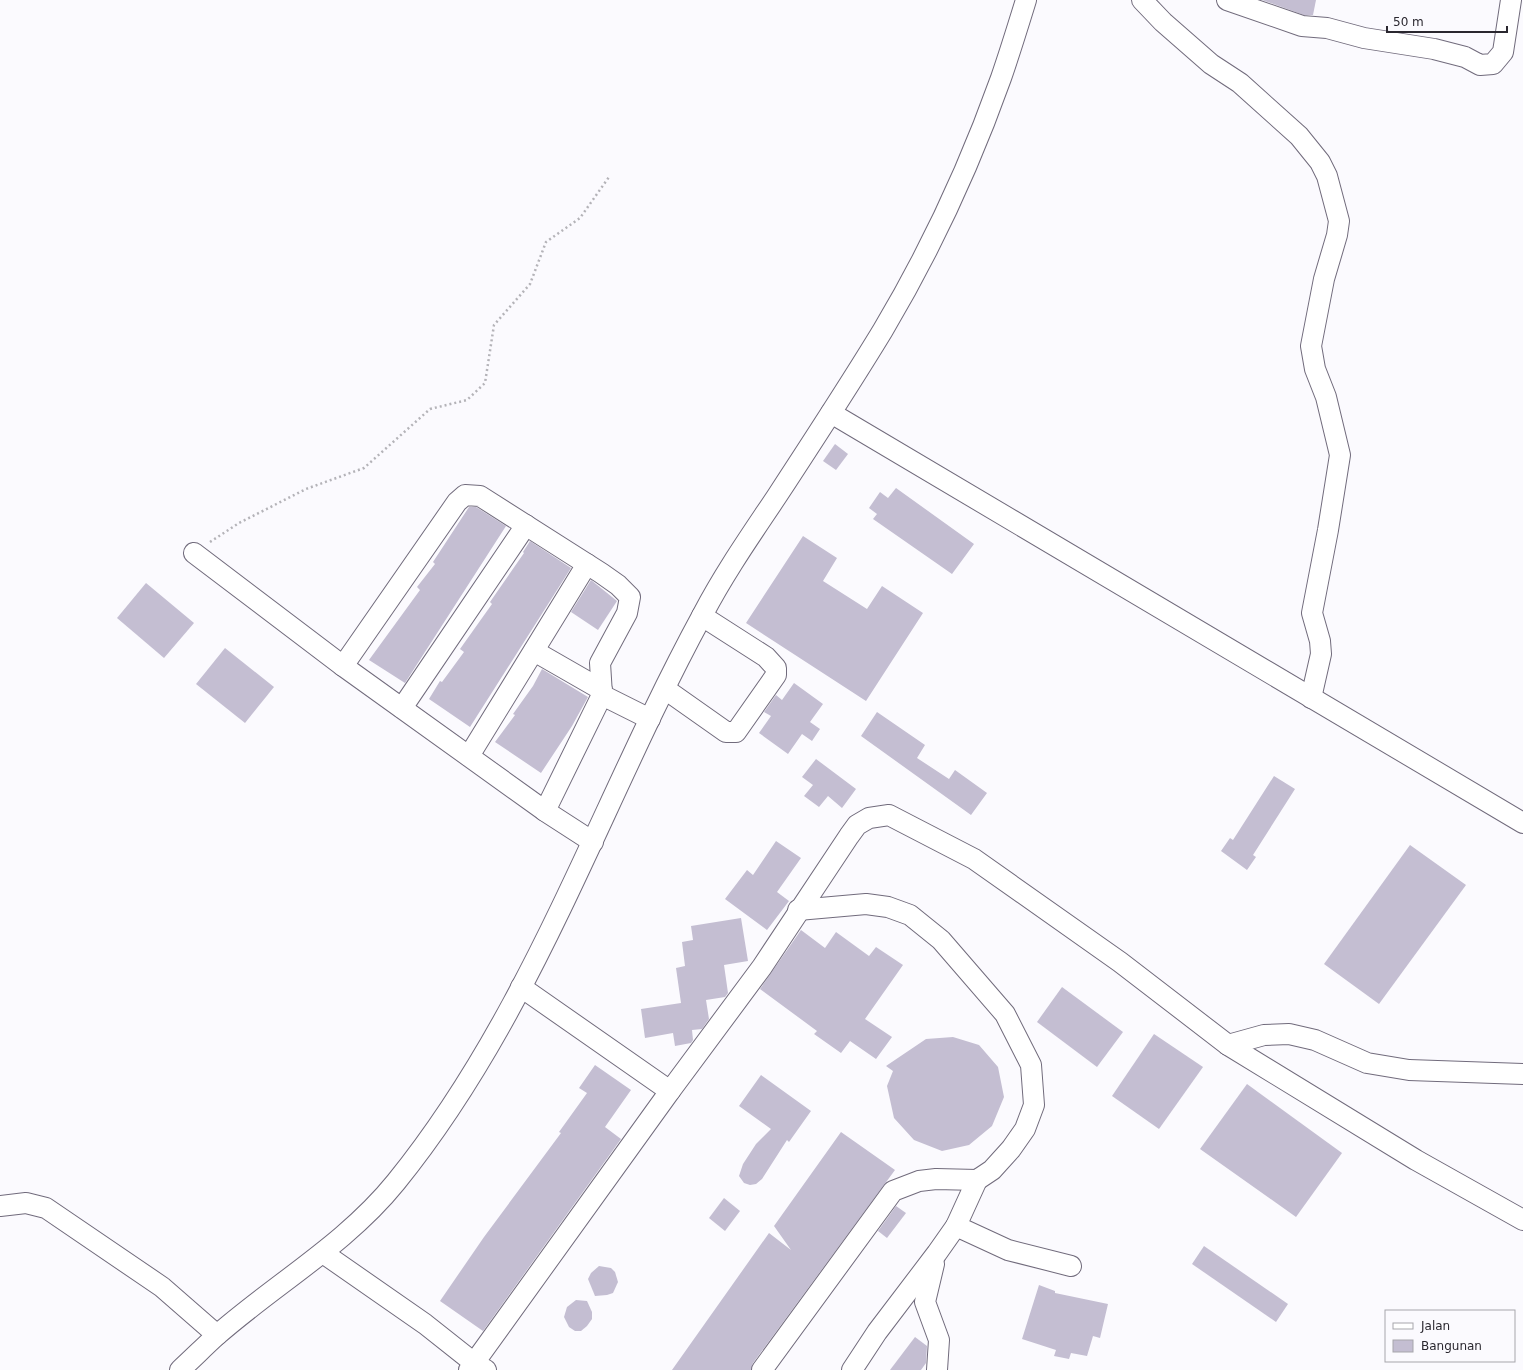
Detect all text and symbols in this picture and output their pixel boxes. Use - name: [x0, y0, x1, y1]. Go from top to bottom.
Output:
- scale bar: [1387, 8, 1507, 34]
- text: 50 m: [1393, 15, 1424, 29]
- legend: [1385, 1310, 1515, 1362]
- text: Jalan: [1420, 1319, 1450, 1333]
- text: Bangunan: [1421, 1339, 1482, 1353]

